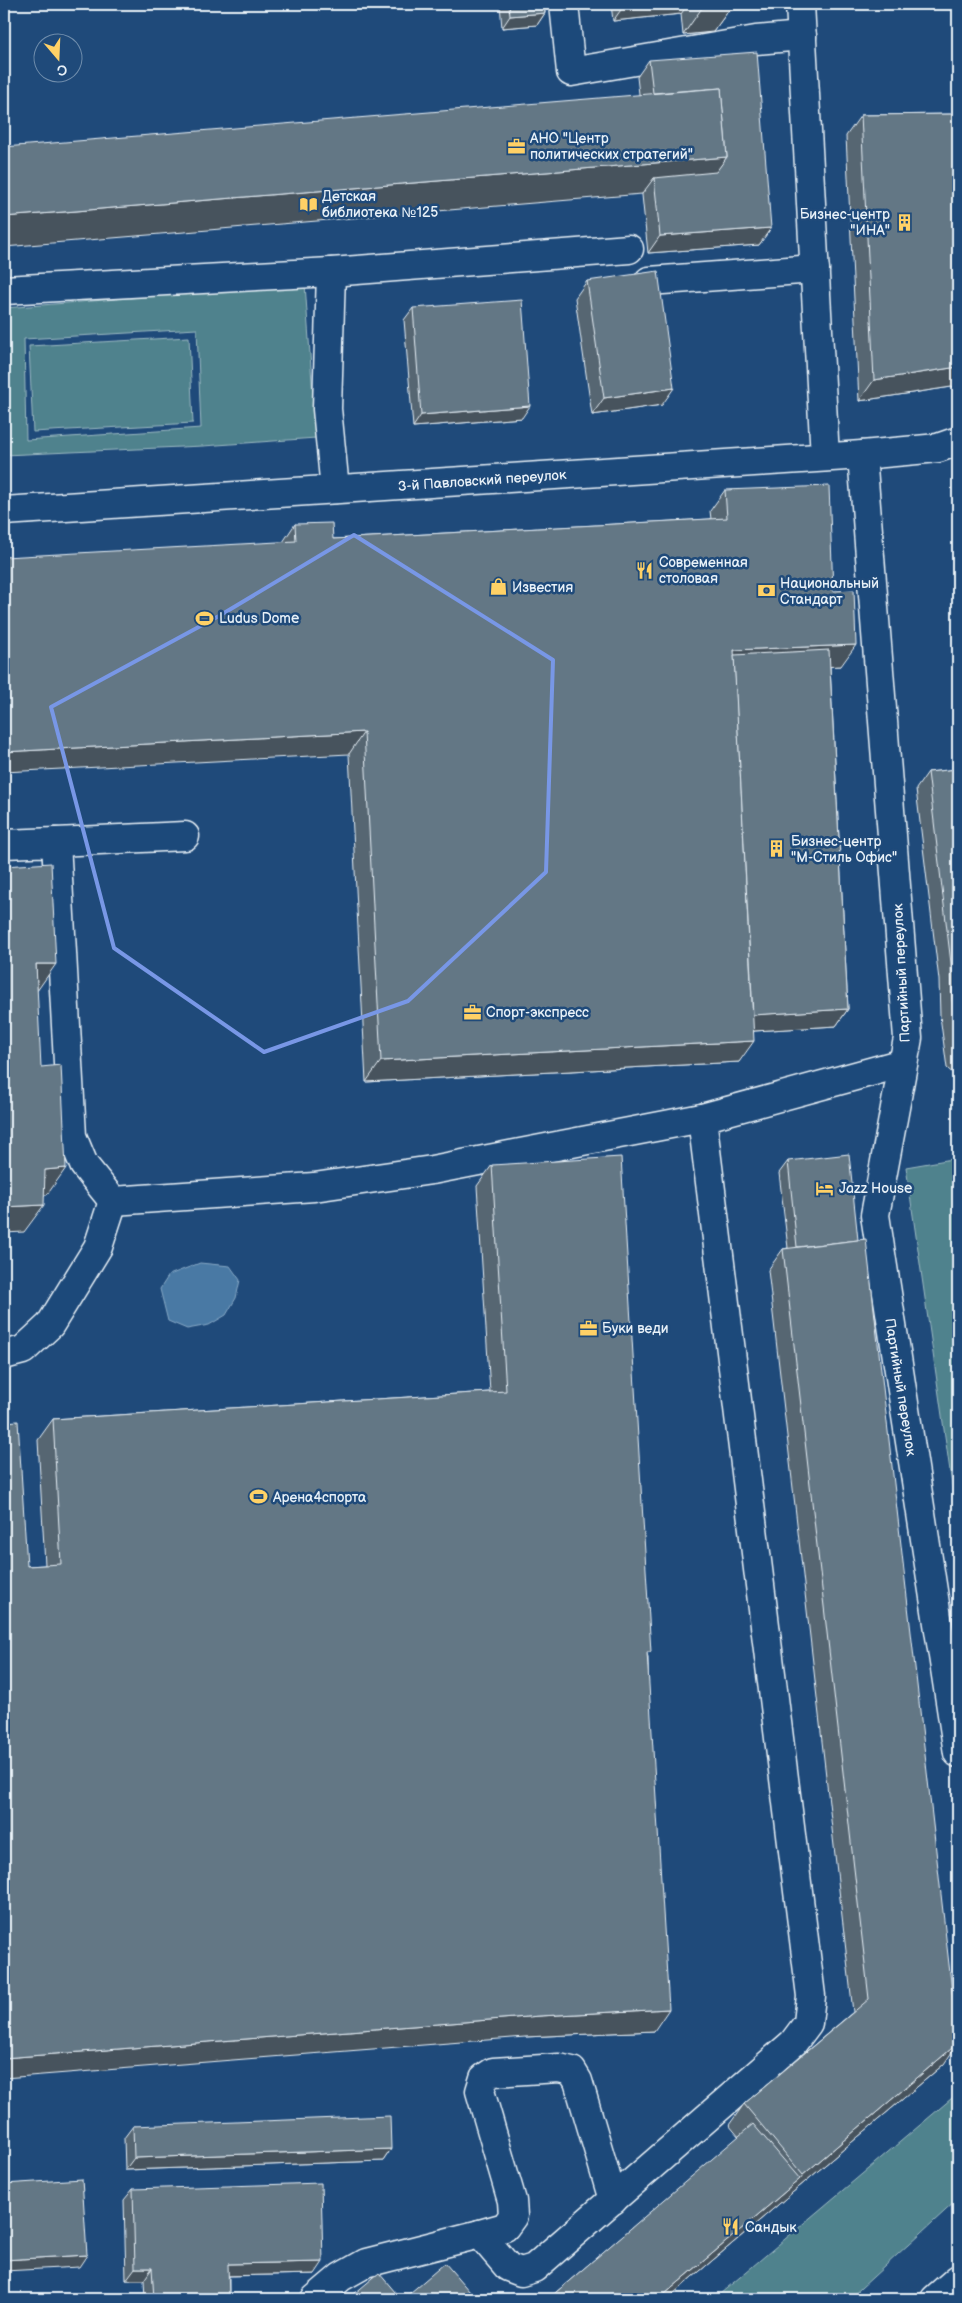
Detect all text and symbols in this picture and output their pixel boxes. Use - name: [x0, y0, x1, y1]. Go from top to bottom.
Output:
- north arrow: [32, 32, 82, 82]
- text: С: [54, 60, 69, 80]
- place label: АНО "Центр политических стратегий": [529, 130, 693, 163]
- office icon: АНО "Центр политических стратегий": [506, 136, 526, 156]
- place label: Детская библиотека №125: [322, 188, 438, 221]
- library icon: Детская библиотека №125: [298, 194, 318, 214]
- place label: Бизнес-центр "ИНА": [800, 206, 890, 239]
- building icon: Бизнес-центр "ИНА": [894, 212, 914, 232]
- street label: 3-й Павловский переулок: [397, 466, 567, 495]
- place label: Современная столовая: [659, 554, 748, 587]
- restaurant icon: Современная столовая: [635, 560, 655, 580]
- place label: Национальный Стандарт: [780, 575, 879, 608]
- shop icon: Известия: [488, 577, 508, 597]
- place label: Известия: [512, 579, 573, 596]
- bank icon: Национальный Стандарт: [756, 581, 776, 601]
- sports icon: Ludus Dome: [195, 608, 215, 628]
- place label: Ludus Dome: [219, 610, 299, 627]
- place label: Бизнес-центр "М-Стиль Офис": [791, 833, 897, 866]
- building icon: Бизнес-центр "М-Стиль Офис": [767, 839, 787, 859]
- street label: Партийный переулок: [889, 902, 914, 1043]
- office icon: Спорт-экспресс: [462, 1002, 482, 1022]
- place label: Спорт-экспресс: [486, 1004, 589, 1021]
- hotel icon: Jazz House: [815, 1178, 835, 1198]
- place label: Jazz House: [839, 1180, 912, 1197]
- street label: Партийный переулок: [881, 1317, 920, 1458]
- office icon: Буки веди: [578, 1318, 598, 1338]
- place label: Буки веди: [602, 1320, 669, 1337]
- sports icon: Арена4спорта: [249, 1487, 269, 1507]
- place label: Арена4спорта: [272, 1489, 367, 1506]
- restaurant icon: Сандык: [721, 2217, 741, 2237]
- place label: Сандык: [745, 2219, 797, 2236]

